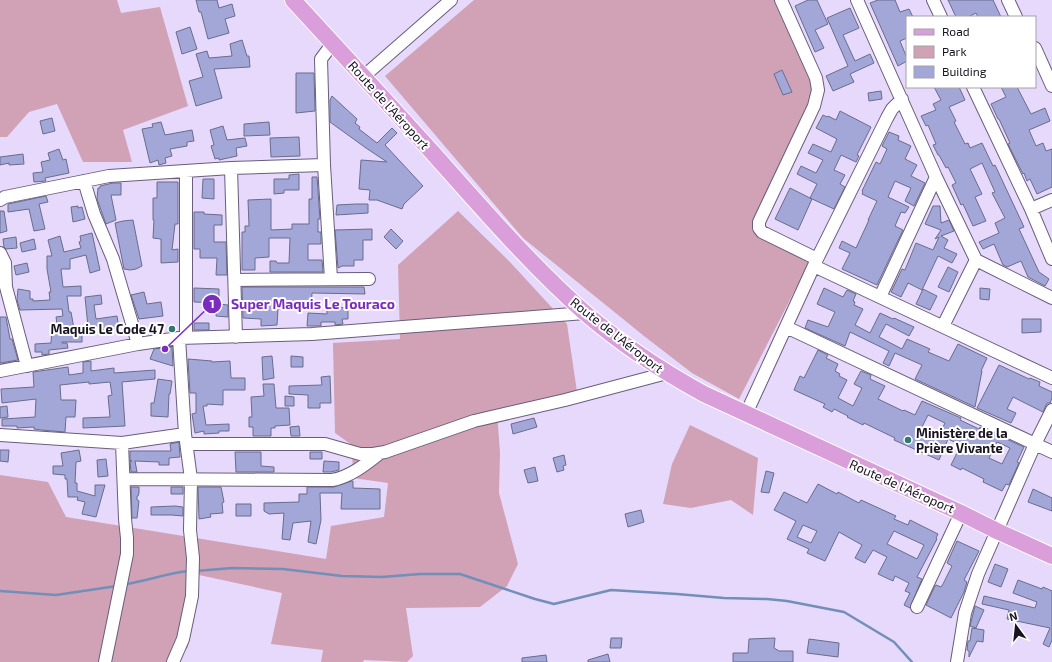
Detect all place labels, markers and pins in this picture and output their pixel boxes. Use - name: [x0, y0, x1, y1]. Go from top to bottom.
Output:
- callout: Super Maquis Le Touraco: [202, 291, 403, 317]
- place label: Maquis Le Code 47: [51, 321, 164, 337]
- marker: Maquis Le Code 47: [167, 324, 177, 334]
- place label: Ministère de la Prière Vivante: [916, 425, 1008, 456]
- marker: Ministère de la Prière Vivante: [903, 435, 913, 445]

